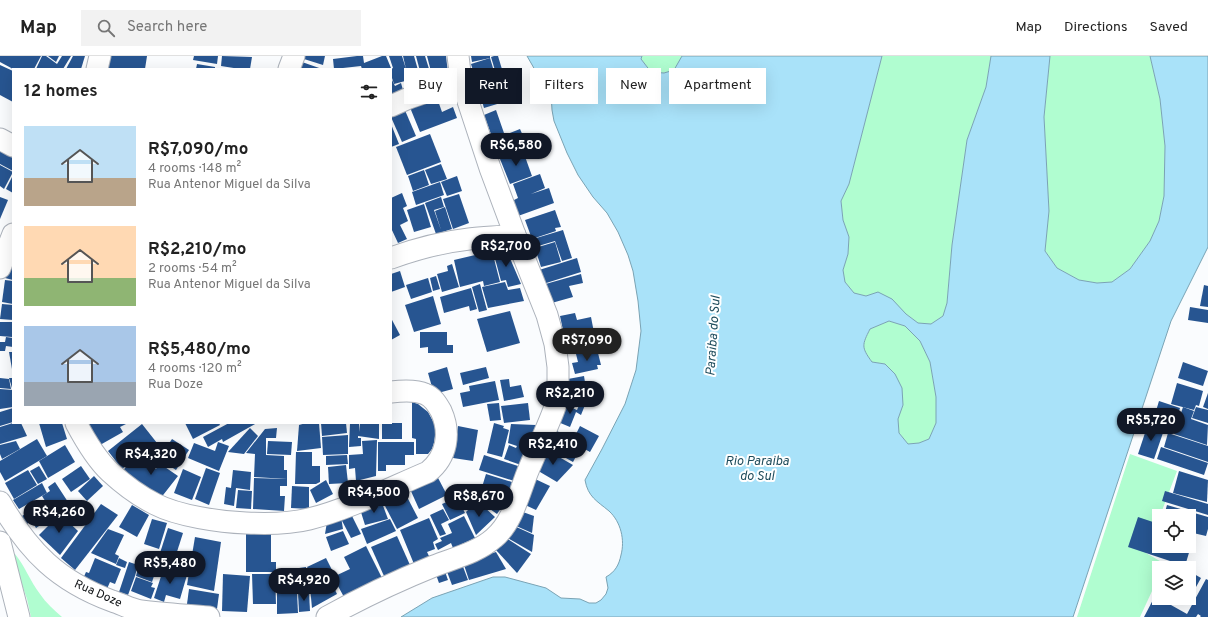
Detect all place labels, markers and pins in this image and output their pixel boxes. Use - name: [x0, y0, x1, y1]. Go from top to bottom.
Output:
- pin: R$6,580: [479, 133, 553, 167]
- pin: R$2,700: [469, 234, 543, 268]
- pin: R$7,090: [550, 328, 624, 362]
- pin: R$2,210: [533, 381, 607, 415]
- pin: R$5,720: [1114, 408, 1188, 442]
- pin: R$2,410: [516, 432, 590, 466]
- pin: R$4,320: [114, 442, 188, 476]
- pin: R$4,500: [337, 480, 411, 514]
- pin: R$8,670: [442, 484, 516, 518]
- pin: R$4,260: [22, 500, 96, 534]
- pin: R$5,480: [133, 551, 207, 585]
- pin: R$4,920: [267, 568, 341, 602]

